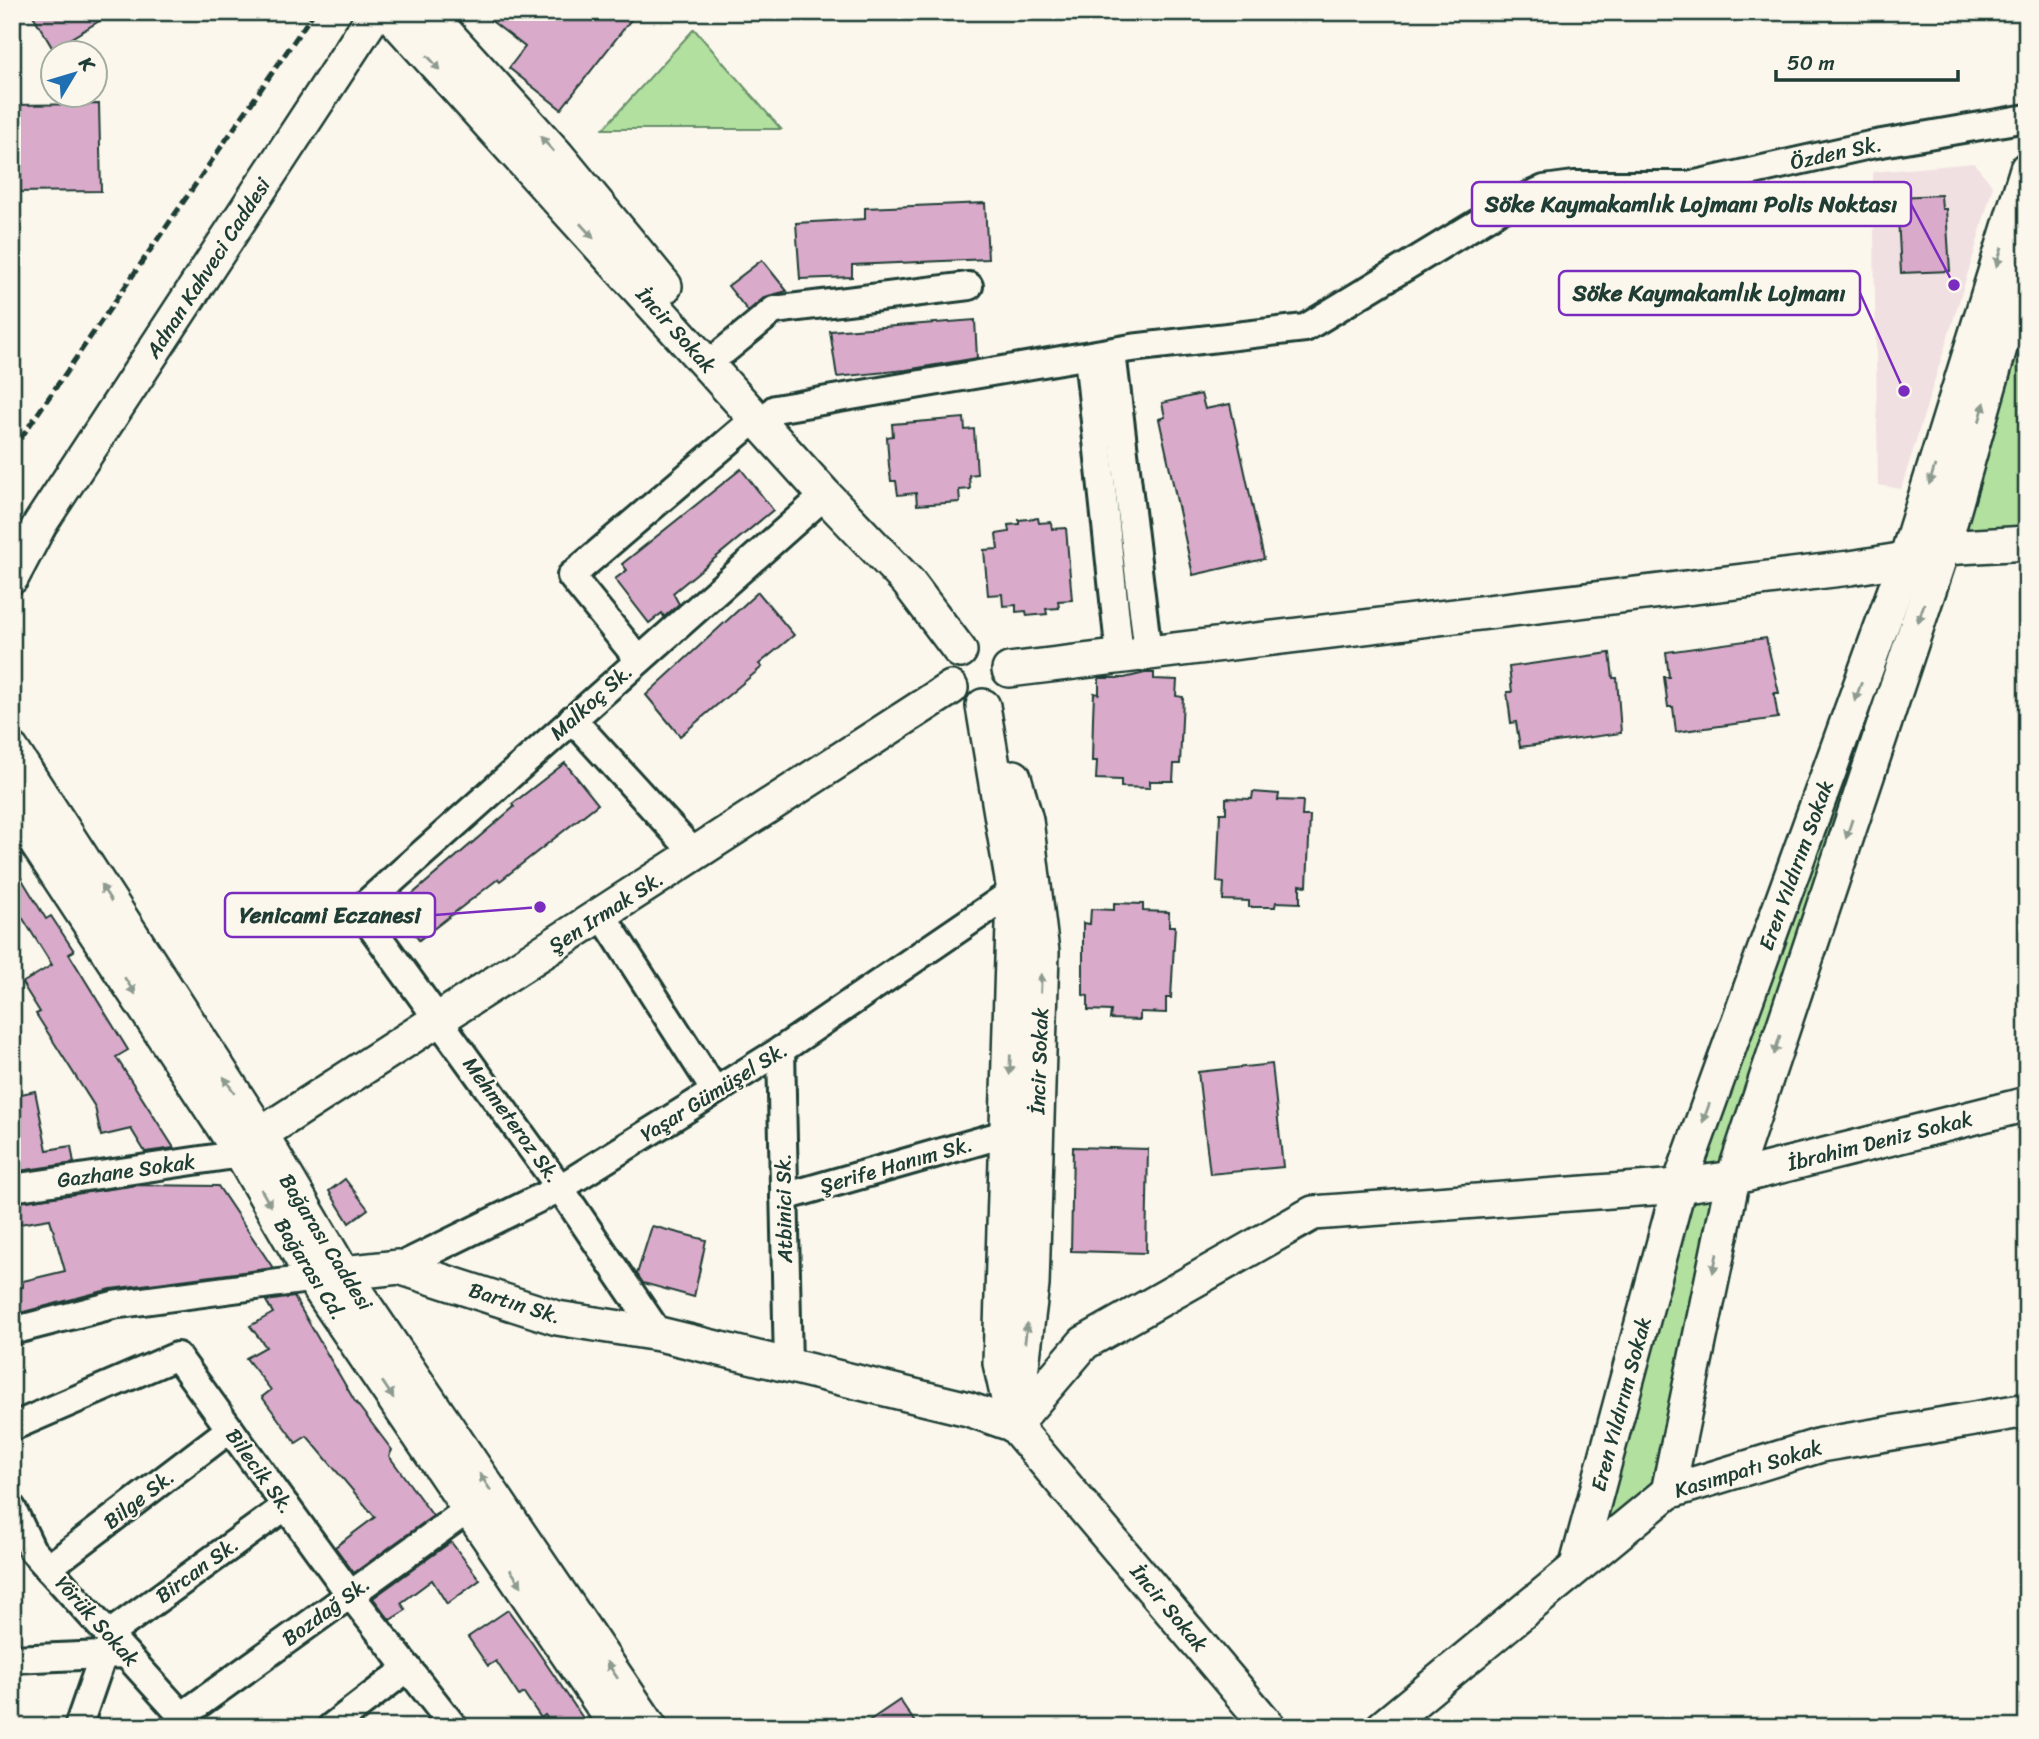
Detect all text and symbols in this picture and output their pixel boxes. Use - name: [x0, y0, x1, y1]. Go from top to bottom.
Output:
- north arrow: [38, 38, 108, 108]
- scale bar: [1776, 38, 1958, 82]
- text: 50 m: [1787, 44, 1835, 82]
- text: K: [70, 48, 104, 80]
- one-way arrow: [426, 54, 442, 72]
- street label: Özden Sk.: [1787, 125, 1885, 181]
- one-way arrow: [540, 136, 556, 153]
- street label: Adnan Kahveci Caddesi: [134, 169, 282, 367]
- callout: Söke Kaymakamlık Lojmanı Polis Noktası: [1472, 182, 1911, 226]
- text: Söke Kaymakamlık Lojmanı Polis Noktası: [1484, 184, 1897, 225]
- one-way arrow: [578, 223, 594, 240]
- one-way arrow: [1994, 247, 2004, 268]
- callout: Söke Kaymakamlık Lojmanı: [1559, 271, 1860, 315]
- text: Söke Kaymakamlık Lojmanı: [1571, 273, 1846, 314]
- street label: İncir Sokak: [626, 277, 726, 382]
- one-way arrow: [1977, 401, 1987, 422]
- one-way arrow: [1927, 464, 1937, 485]
- one-way arrow: [1915, 603, 1926, 624]
- street label: Malkoç Sk.: [540, 654, 642, 750]
- one-way arrow: [1852, 682, 1863, 703]
- street label: Eren Yıldırım Sokak: [1747, 774, 1845, 956]
- one-way arrow: [1843, 818, 1854, 839]
- street label: Şen Irmak Sk.: [540, 860, 672, 964]
- one-way arrow: [100, 883, 113, 903]
- callout: Yenicami Eczanesi: [225, 893, 435, 937]
- text: Yenicami Eczanesi: [239, 895, 422, 936]
- one-way arrow: [1035, 972, 1046, 994]
- one-way arrow: [124, 976, 137, 996]
- street label: İncir Sokak: [1018, 1007, 1060, 1116]
- street label: Yaşar Gümüşel Sk.: [632, 1031, 796, 1153]
- one-way arrow: [1771, 1034, 1782, 1055]
- street label: Mehmeteroz Sk.: [453, 1048, 571, 1192]
- one-way arrow: [1004, 1054, 1015, 1076]
- one-way arrow: [223, 1075, 236, 1094]
- street label: İbrahim Deniz Sokak: [1783, 1100, 1976, 1183]
- one-way arrow: [1700, 1103, 1711, 1124]
- street label: Şerife Hanım Sk.: [815, 1125, 977, 1205]
- street label: Gazhane Sokak: [55, 1143, 197, 1199]
- street label: Atbinici Sk.: [764, 1153, 804, 1264]
- street label: Bağarası Caddesi: [269, 1166, 384, 1319]
- one-way arrow: [260, 1188, 272, 1208]
- street label: Bağarası Cd.: [263, 1210, 357, 1328]
- one-way arrow: [1710, 1252, 1721, 1274]
- street label: Bartın Sk.: [464, 1271, 566, 1335]
- street label: Eren Yıldırım Sokak: [1579, 1312, 1663, 1496]
- one-way arrow: [1021, 1321, 1032, 1343]
- one-way arrow: [381, 1381, 395, 1399]
- street label: Bilecik Sk.: [215, 1420, 305, 1522]
- street label: Kasımpatı Sokak: [1669, 1428, 1827, 1510]
- street label: Bilge Sk.: [95, 1459, 183, 1539]
- one-way arrow: [478, 1472, 491, 1492]
- street label: Bircan Sk.: [147, 1526, 247, 1614]
- street label: İncir Sokak: [1120, 1554, 1218, 1661]
- street label: Yörük Sokak: [45, 1566, 150, 1676]
- street label: Bozdağ Sk.: [273, 1566, 379, 1656]
- one-way arrow: [509, 1569, 523, 1587]
- one-way arrow: [605, 1661, 619, 1679]

